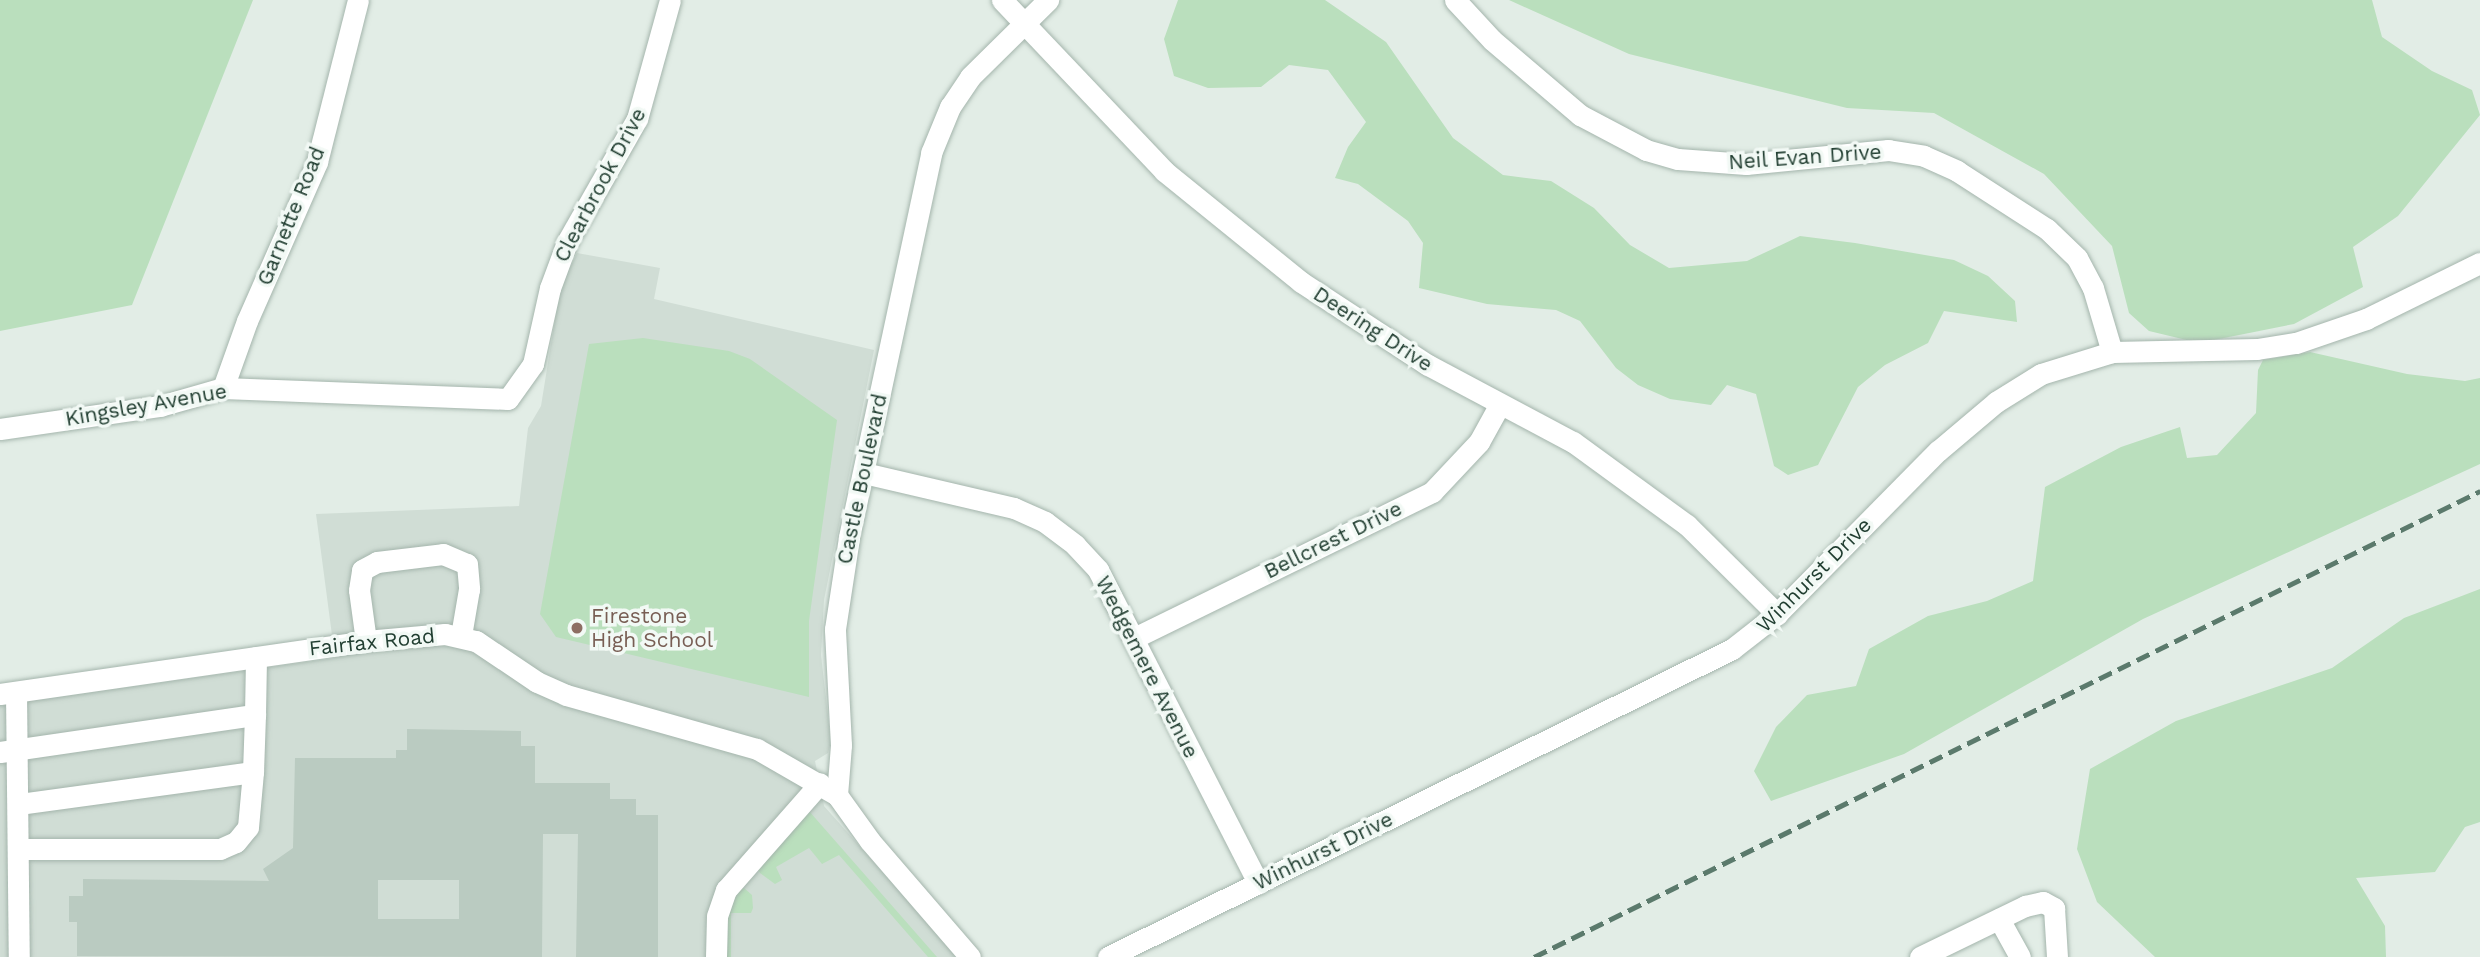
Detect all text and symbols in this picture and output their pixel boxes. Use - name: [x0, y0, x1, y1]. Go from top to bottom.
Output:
- street label: Clearbrook Drive: [549, 103, 651, 267]
- street label: Neil Evan Drive: [1727, 139, 1883, 175]
- street label: Garnette Road: [252, 143, 330, 289]
- street label: Deering Drive: [1309, 281, 1437, 377]
- street label: Kingsley Avenue: [63, 378, 229, 432]
- street label: Castle Boulevard: [832, 392, 892, 566]
- street label: Bellcrest Drive: [1260, 496, 1406, 584]
- street label: Winhurst Drive: [1751, 512, 1877, 638]
- street label: Wedgemere Avenue: [1090, 571, 1204, 763]
- place label: Firestone High School: [591, 603, 713, 653]
- marker: Firestone High School: [569, 620, 585, 636]
- street label: Fairfax Road: [308, 623, 436, 661]
- street label: Winhurst Drive: [1249, 806, 1397, 896]

